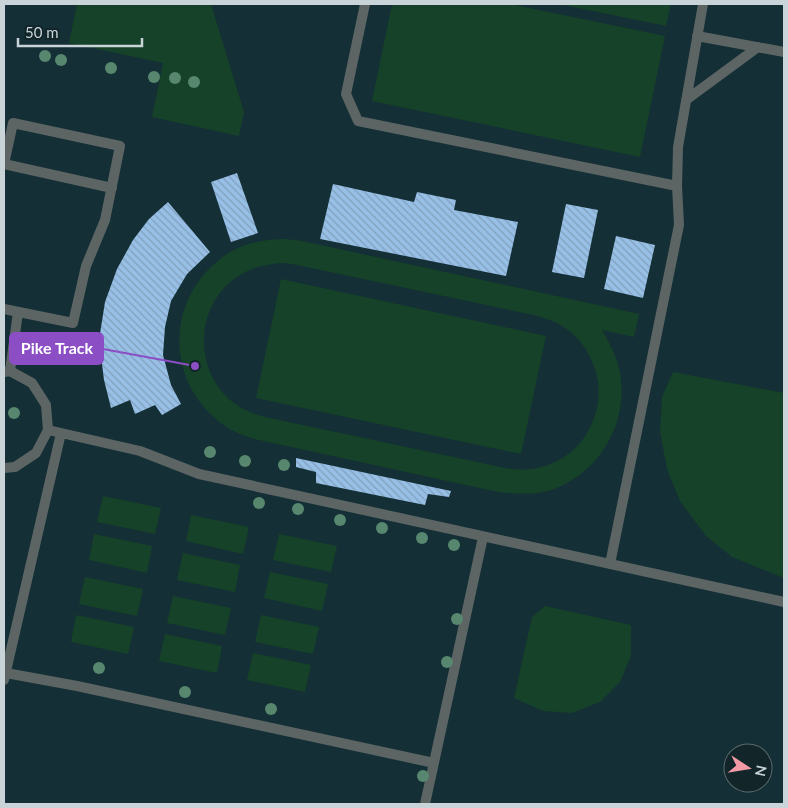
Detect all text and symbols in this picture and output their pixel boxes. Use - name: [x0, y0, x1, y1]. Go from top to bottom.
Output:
- scale bar: [18, 15, 141, 47]
- text: 50 m: [25, 23, 59, 41]
- callout: Pike Track: [10, 333, 103, 364]
- text: Pike Track: [21, 338, 94, 357]
- north arrow: [723, 743, 773, 793]
- text: N: [752, 764, 771, 778]

